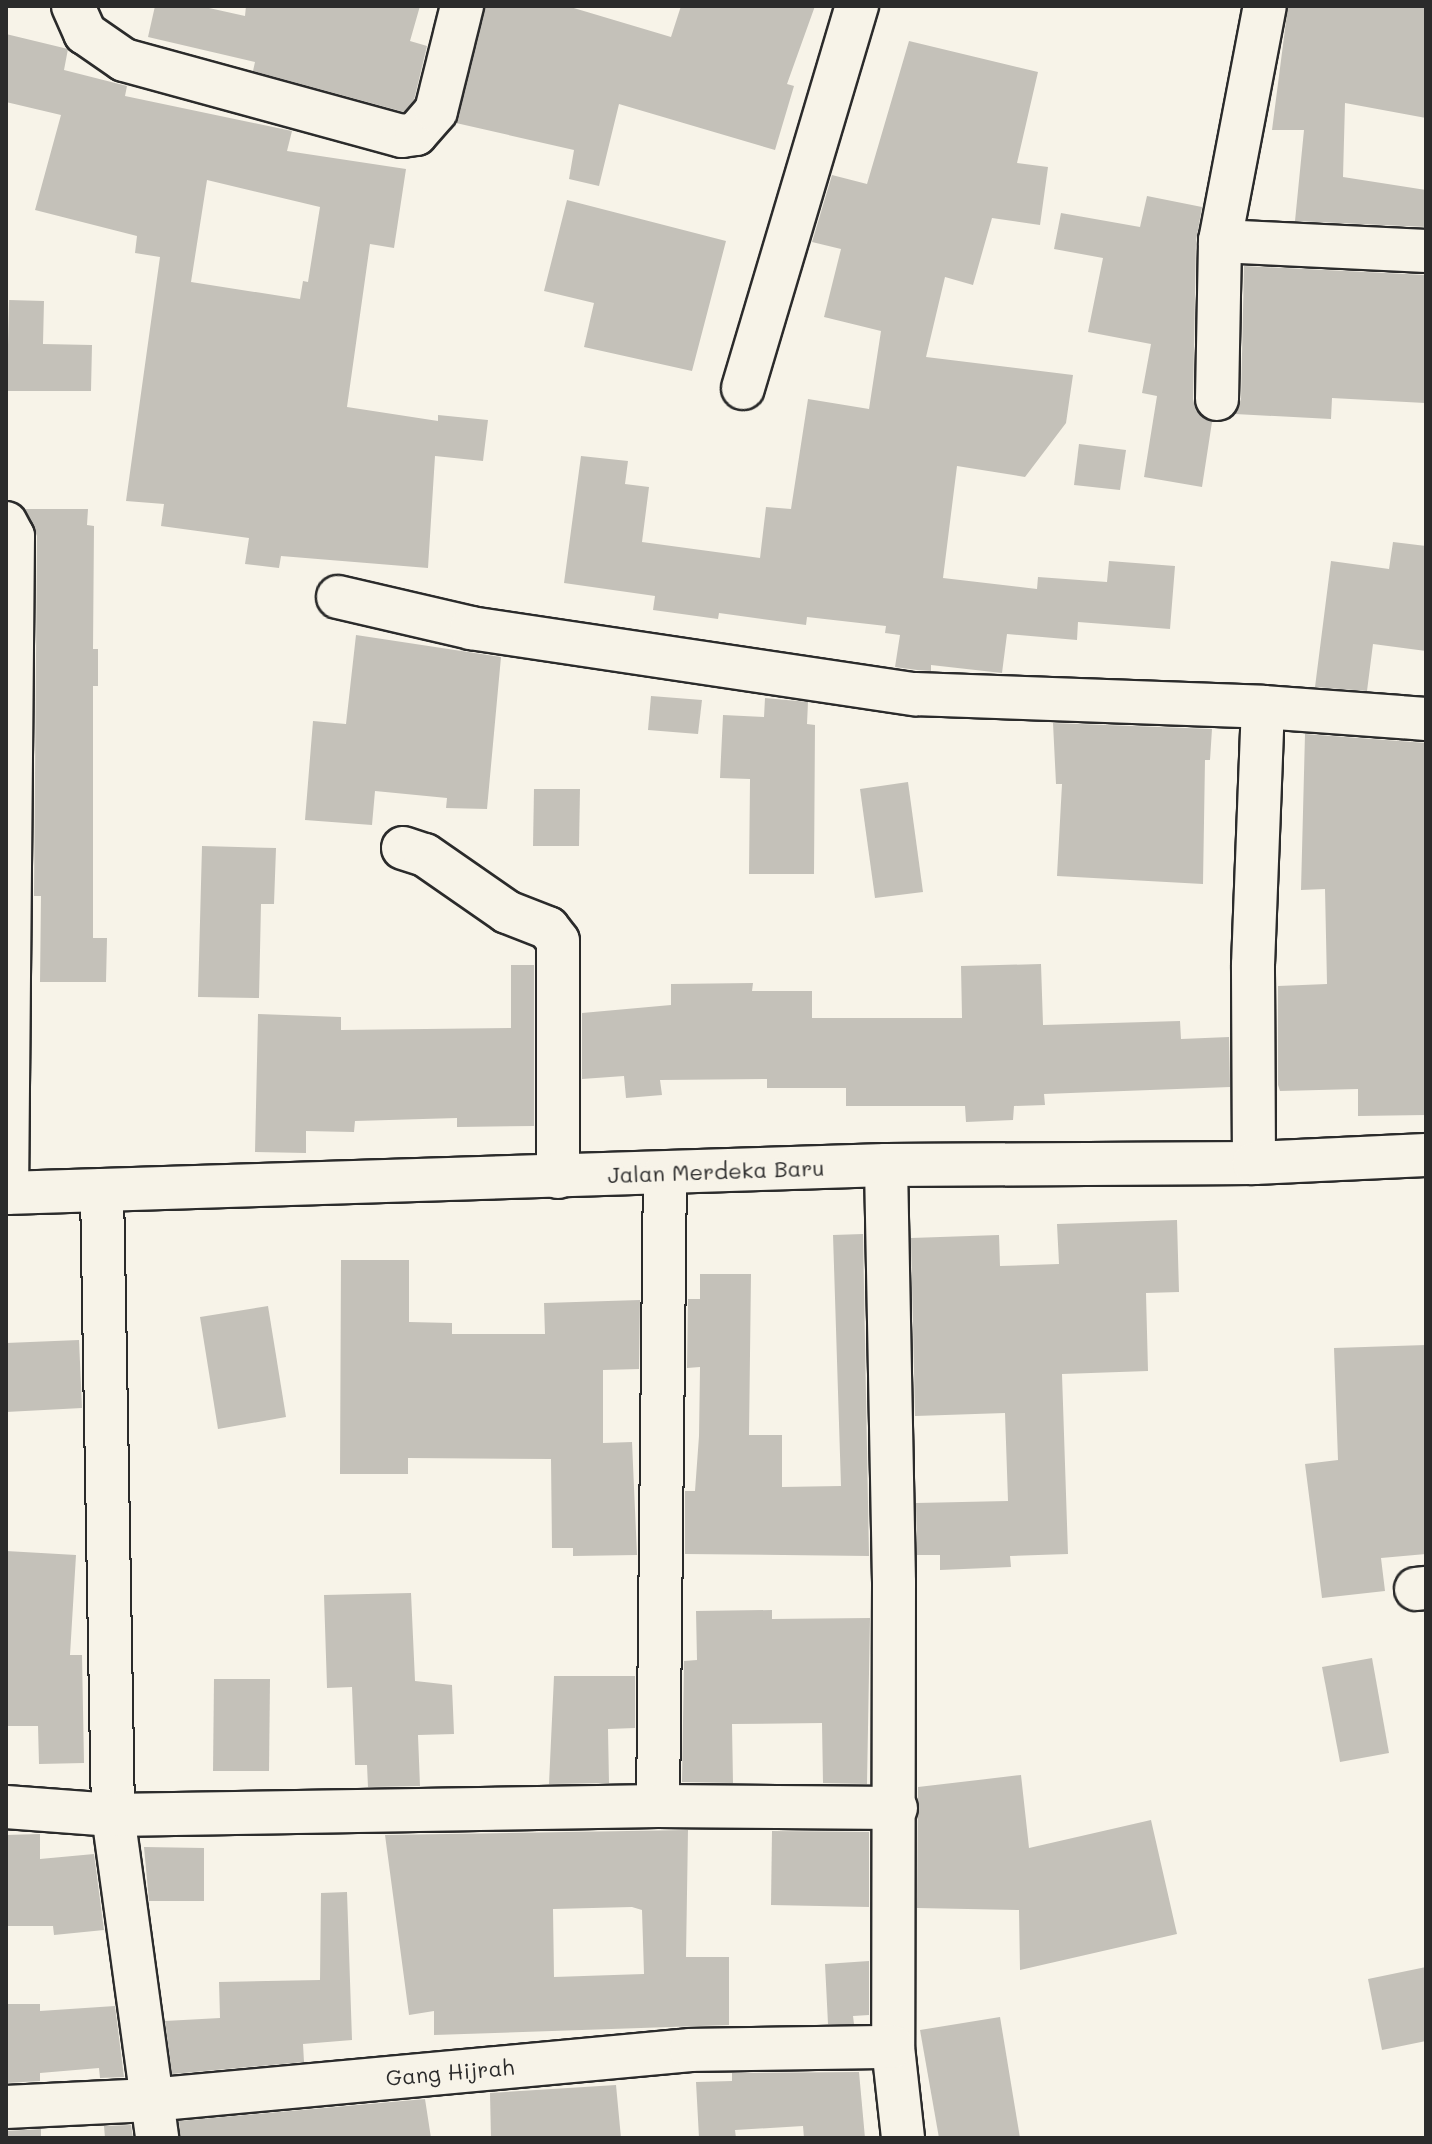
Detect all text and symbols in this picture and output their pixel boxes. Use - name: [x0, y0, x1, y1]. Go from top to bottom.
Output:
- street label: Jalan Merdeka Baru: [607, 1154, 825, 1188]
- street label: Gang Hijrah: [385, 2053, 515, 2091]

